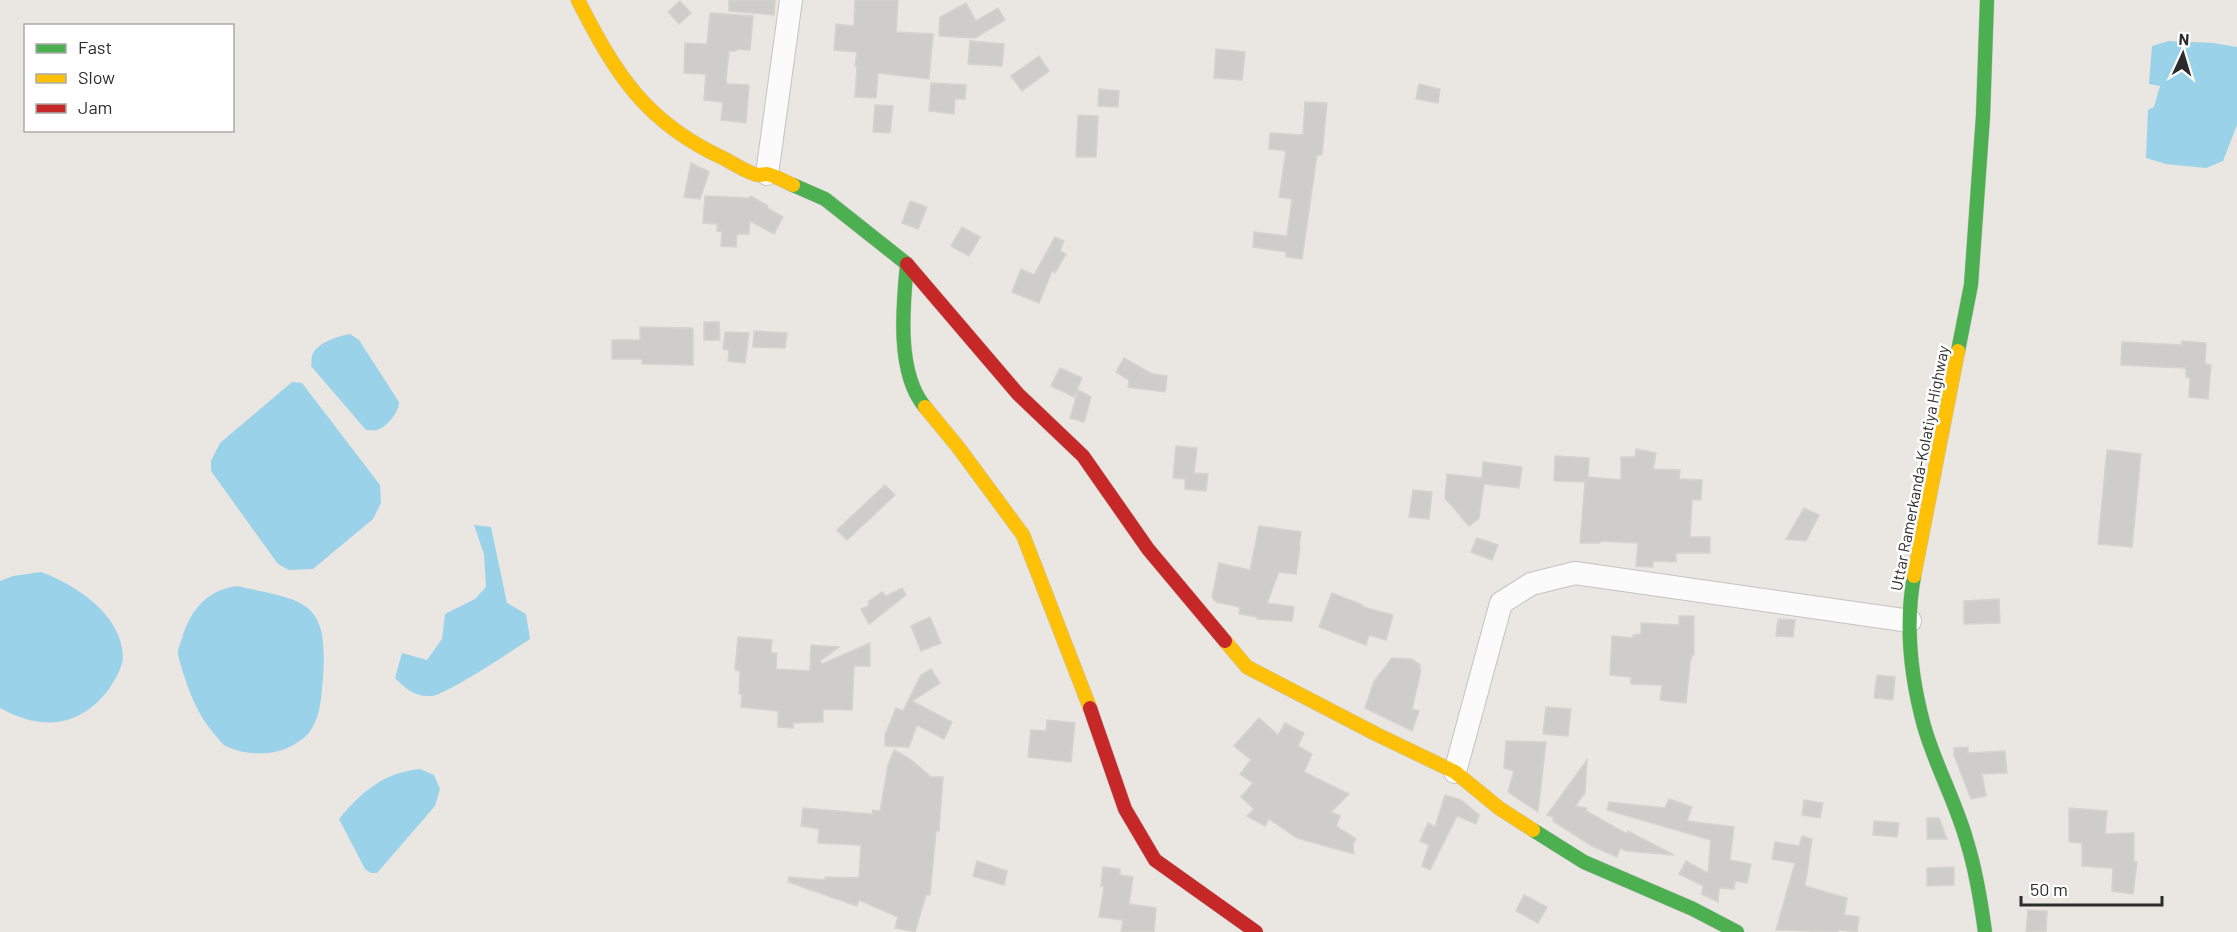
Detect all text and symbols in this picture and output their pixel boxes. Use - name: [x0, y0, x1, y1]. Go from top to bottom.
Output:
- legend: [24, 24, 234, 132]
- north arrow: [2153, 24, 2213, 84]
- text: N: [2178, 29, 2190, 48]
- text: Fast: [78, 36, 112, 58]
- text: Slow: [78, 66, 115, 88]
- text: Jam: [78, 96, 112, 118]
- street label: Uttar Ramerkanda-Kolatiya Highway: [1886, 343, 1952, 592]
- scale bar: [2021, 869, 2162, 907]
- text: 50 m: [2030, 878, 2068, 900]

